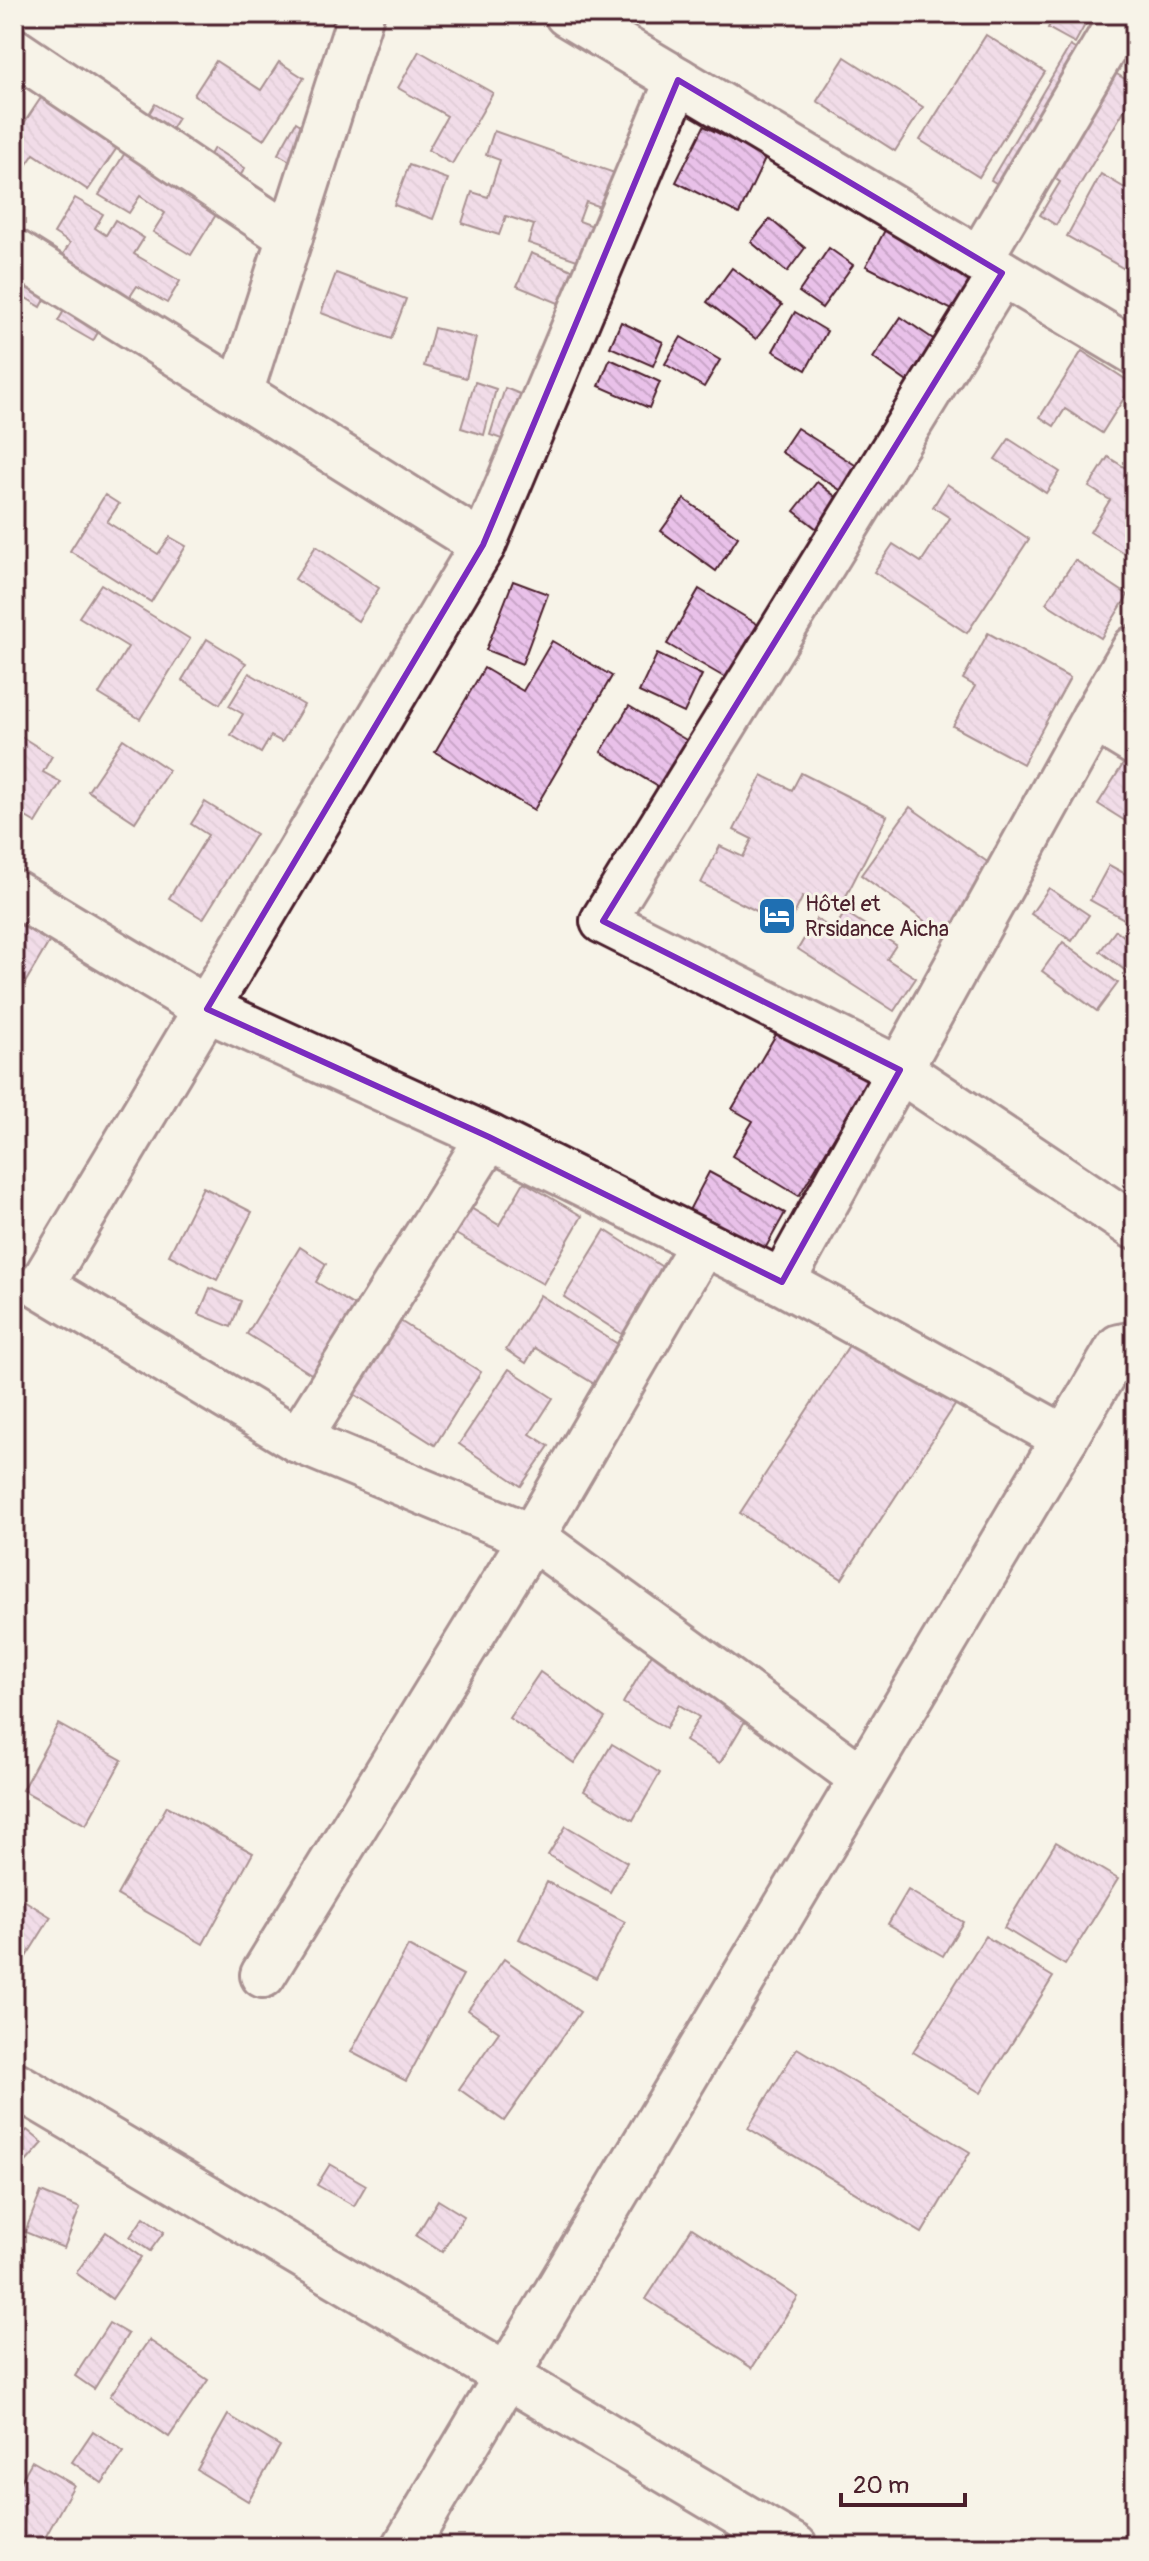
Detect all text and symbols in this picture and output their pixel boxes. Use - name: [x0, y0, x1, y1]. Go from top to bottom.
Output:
- place label: Hôtel et Rrsidance Aicha: [805, 890, 949, 943]
- hotel icon: Hôtel et Rrsidance Aicha: [756, 895, 798, 937]
- scale bar: [841, 2457, 965, 2507]
- text: 20 m: [853, 2471, 909, 2500]

